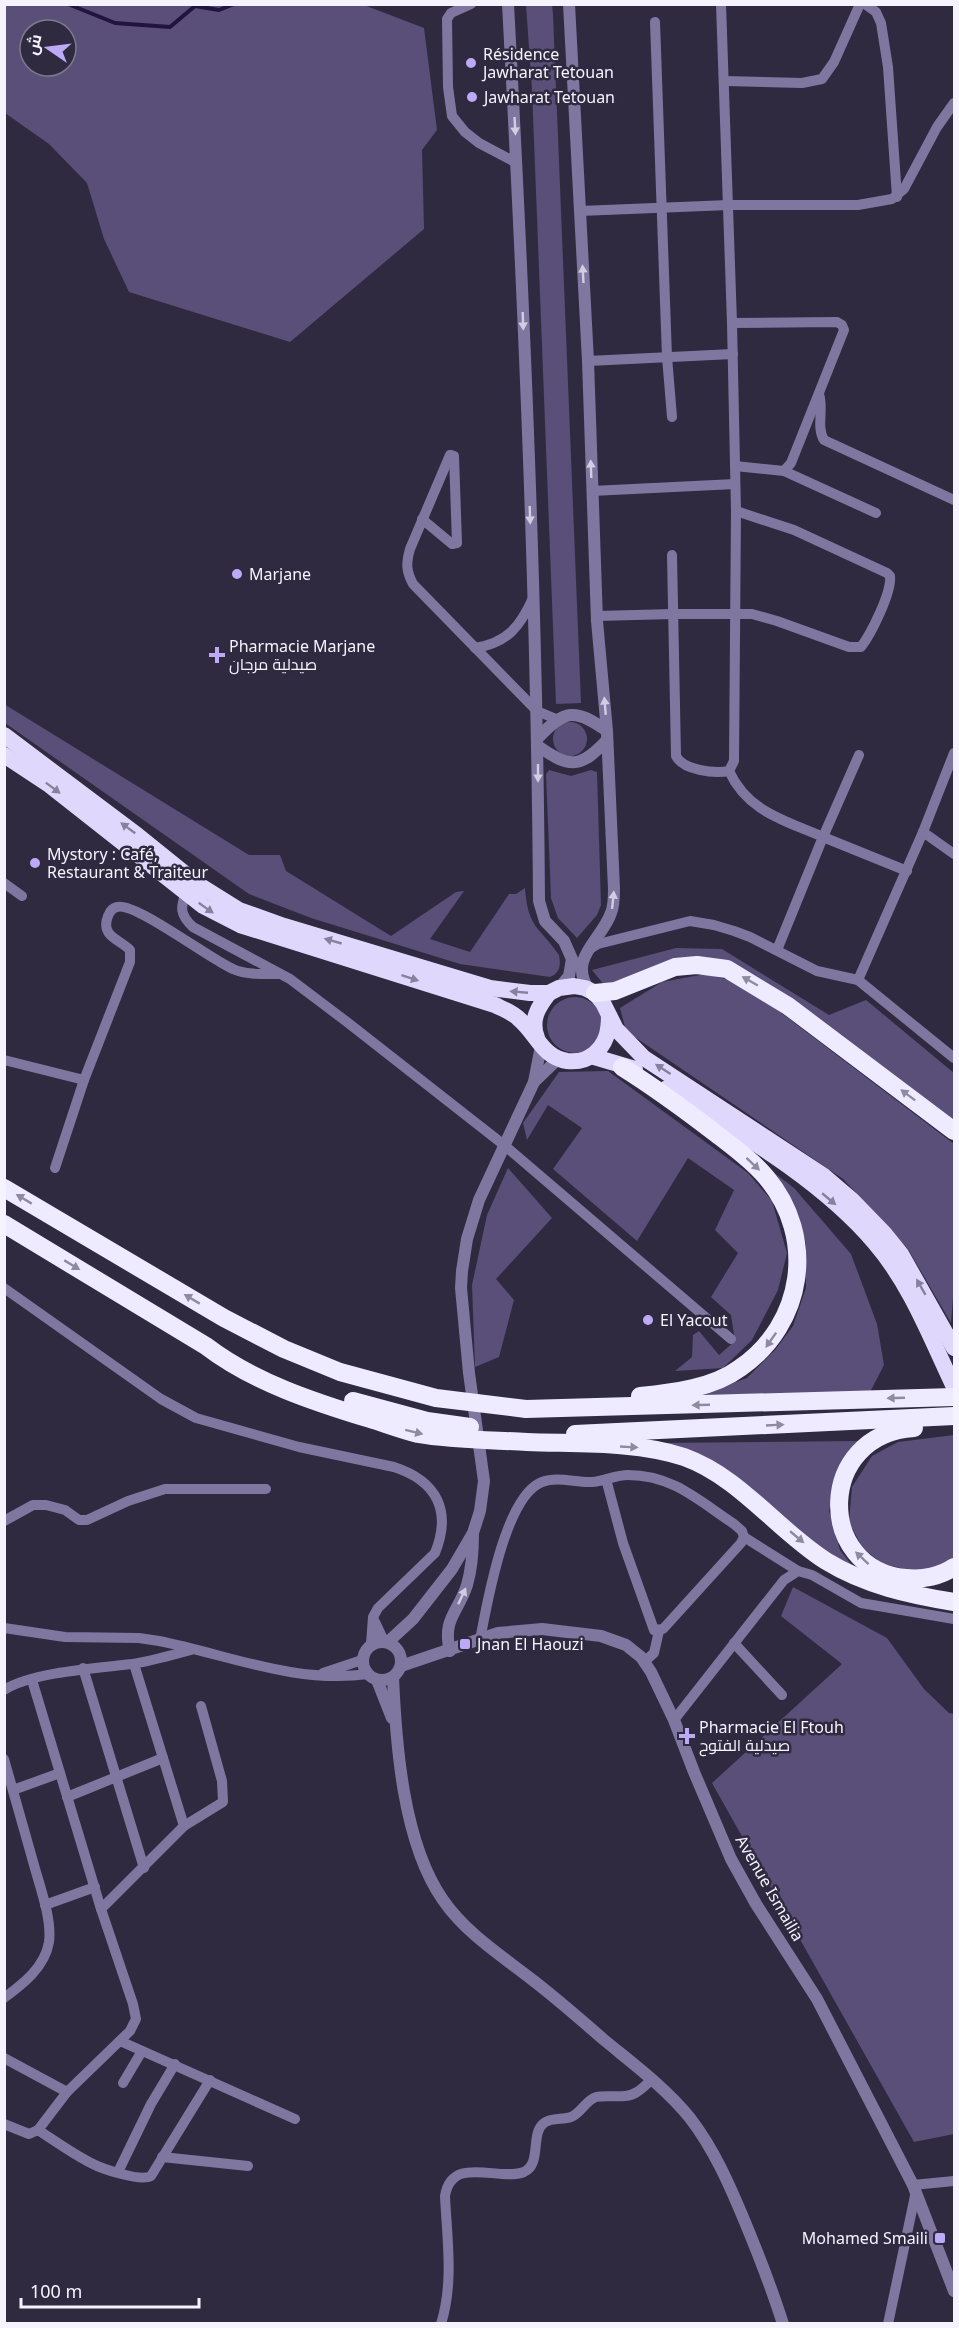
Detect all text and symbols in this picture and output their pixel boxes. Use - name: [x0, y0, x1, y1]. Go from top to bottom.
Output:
- north arrow: [18, 18, 78, 78]
- text: ش: [20, 32, 47, 57]
- place label: Résidence Jawharat Tetouan: [481, 43, 614, 83]
- marker: Résidence Jawharat Tetouan: [464, 56, 478, 70]
- place label: Jawharat Tetouan: [482, 86, 615, 108]
- marker: Jawharat Tetouan: [465, 90, 479, 104]
- one-way arrow: [510, 116, 519, 135]
- one-way arrow: [579, 265, 588, 284]
- one-way arrow: [518, 311, 527, 330]
- one-way arrow: [587, 460, 596, 479]
- one-way arrow: [526, 506, 535, 525]
- place label: Marjane: [249, 563, 311, 585]
- marker: Marjane: [230, 567, 244, 581]
- place label: Pharmacie Marjane صيدلية مرجان: [229, 635, 375, 675]
- marker: Pharmacie Marjane صيدلية مرجان: [210, 648, 224, 662]
- one-way arrow: [600, 696, 610, 715]
- one-way arrow: [533, 764, 543, 783]
- one-way arrow: [45, 781, 60, 793]
- one-way arrow: [121, 822, 137, 834]
- place label: Mystory : Café, Restaurant & Traiteur: [47, 843, 208, 883]
- marker: Mystory : Café, Restaurant & Traiteur: [28, 856, 42, 870]
- one-way arrow: [608, 891, 618, 910]
- one-way arrow: [198, 902, 214, 914]
- one-way arrow: [324, 936, 342, 945]
- one-way arrow: [401, 974, 419, 983]
- one-way arrow: [742, 976, 758, 987]
- one-way arrow: [510, 987, 529, 997]
- one-way arrow: [654, 1064, 671, 1075]
- one-way arrow: [900, 1089, 916, 1102]
- one-way arrow: [745, 1157, 760, 1171]
- one-way arrow: [821, 1193, 837, 1206]
- one-way arrow: [16, 1194, 32, 1205]
- one-way arrow: [64, 1260, 80, 1271]
- one-way arrow: [915, 1279, 926, 1295]
- one-way arrow: [183, 1294, 200, 1304]
- place label: El Yacout: [660, 1309, 728, 1331]
- marker: El Yacout: [641, 1313, 655, 1327]
- one-way arrow: [765, 1331, 777, 1347]
- one-way arrow: [887, 1393, 906, 1402]
- one-way arrow: [692, 1400, 711, 1409]
- one-way arrow: [766, 1420, 785, 1429]
- one-way arrow: [405, 1427, 423, 1437]
- one-way arrow: [619, 1442, 638, 1451]
- one-way arrow: [789, 1530, 804, 1543]
- one-way arrow: [855, 1551, 870, 1565]
- one-way arrow: [457, 1587, 466, 1604]
- place label: Jnan El Haouzi: [475, 1633, 584, 1655]
- marker: Jnan El Haouzi: [458, 1637, 472, 1651]
- place label: Pharmacie El Ftouh صيدلية الفتوح: [699, 1716, 844, 1757]
- marker: Pharmacie El Ftouh صيدلية الفتوح: [680, 1729, 694, 1743]
- street label: Avenue Ismailia: [731, 1831, 809, 1945]
- place label: Mohamed Smaili: [802, 2227, 928, 2249]
- marker: Mohamed Smaili: [933, 2231, 947, 2245]
- scale bar: [21, 2271, 200, 2309]
- text: 100 m: [30, 2279, 82, 2303]

